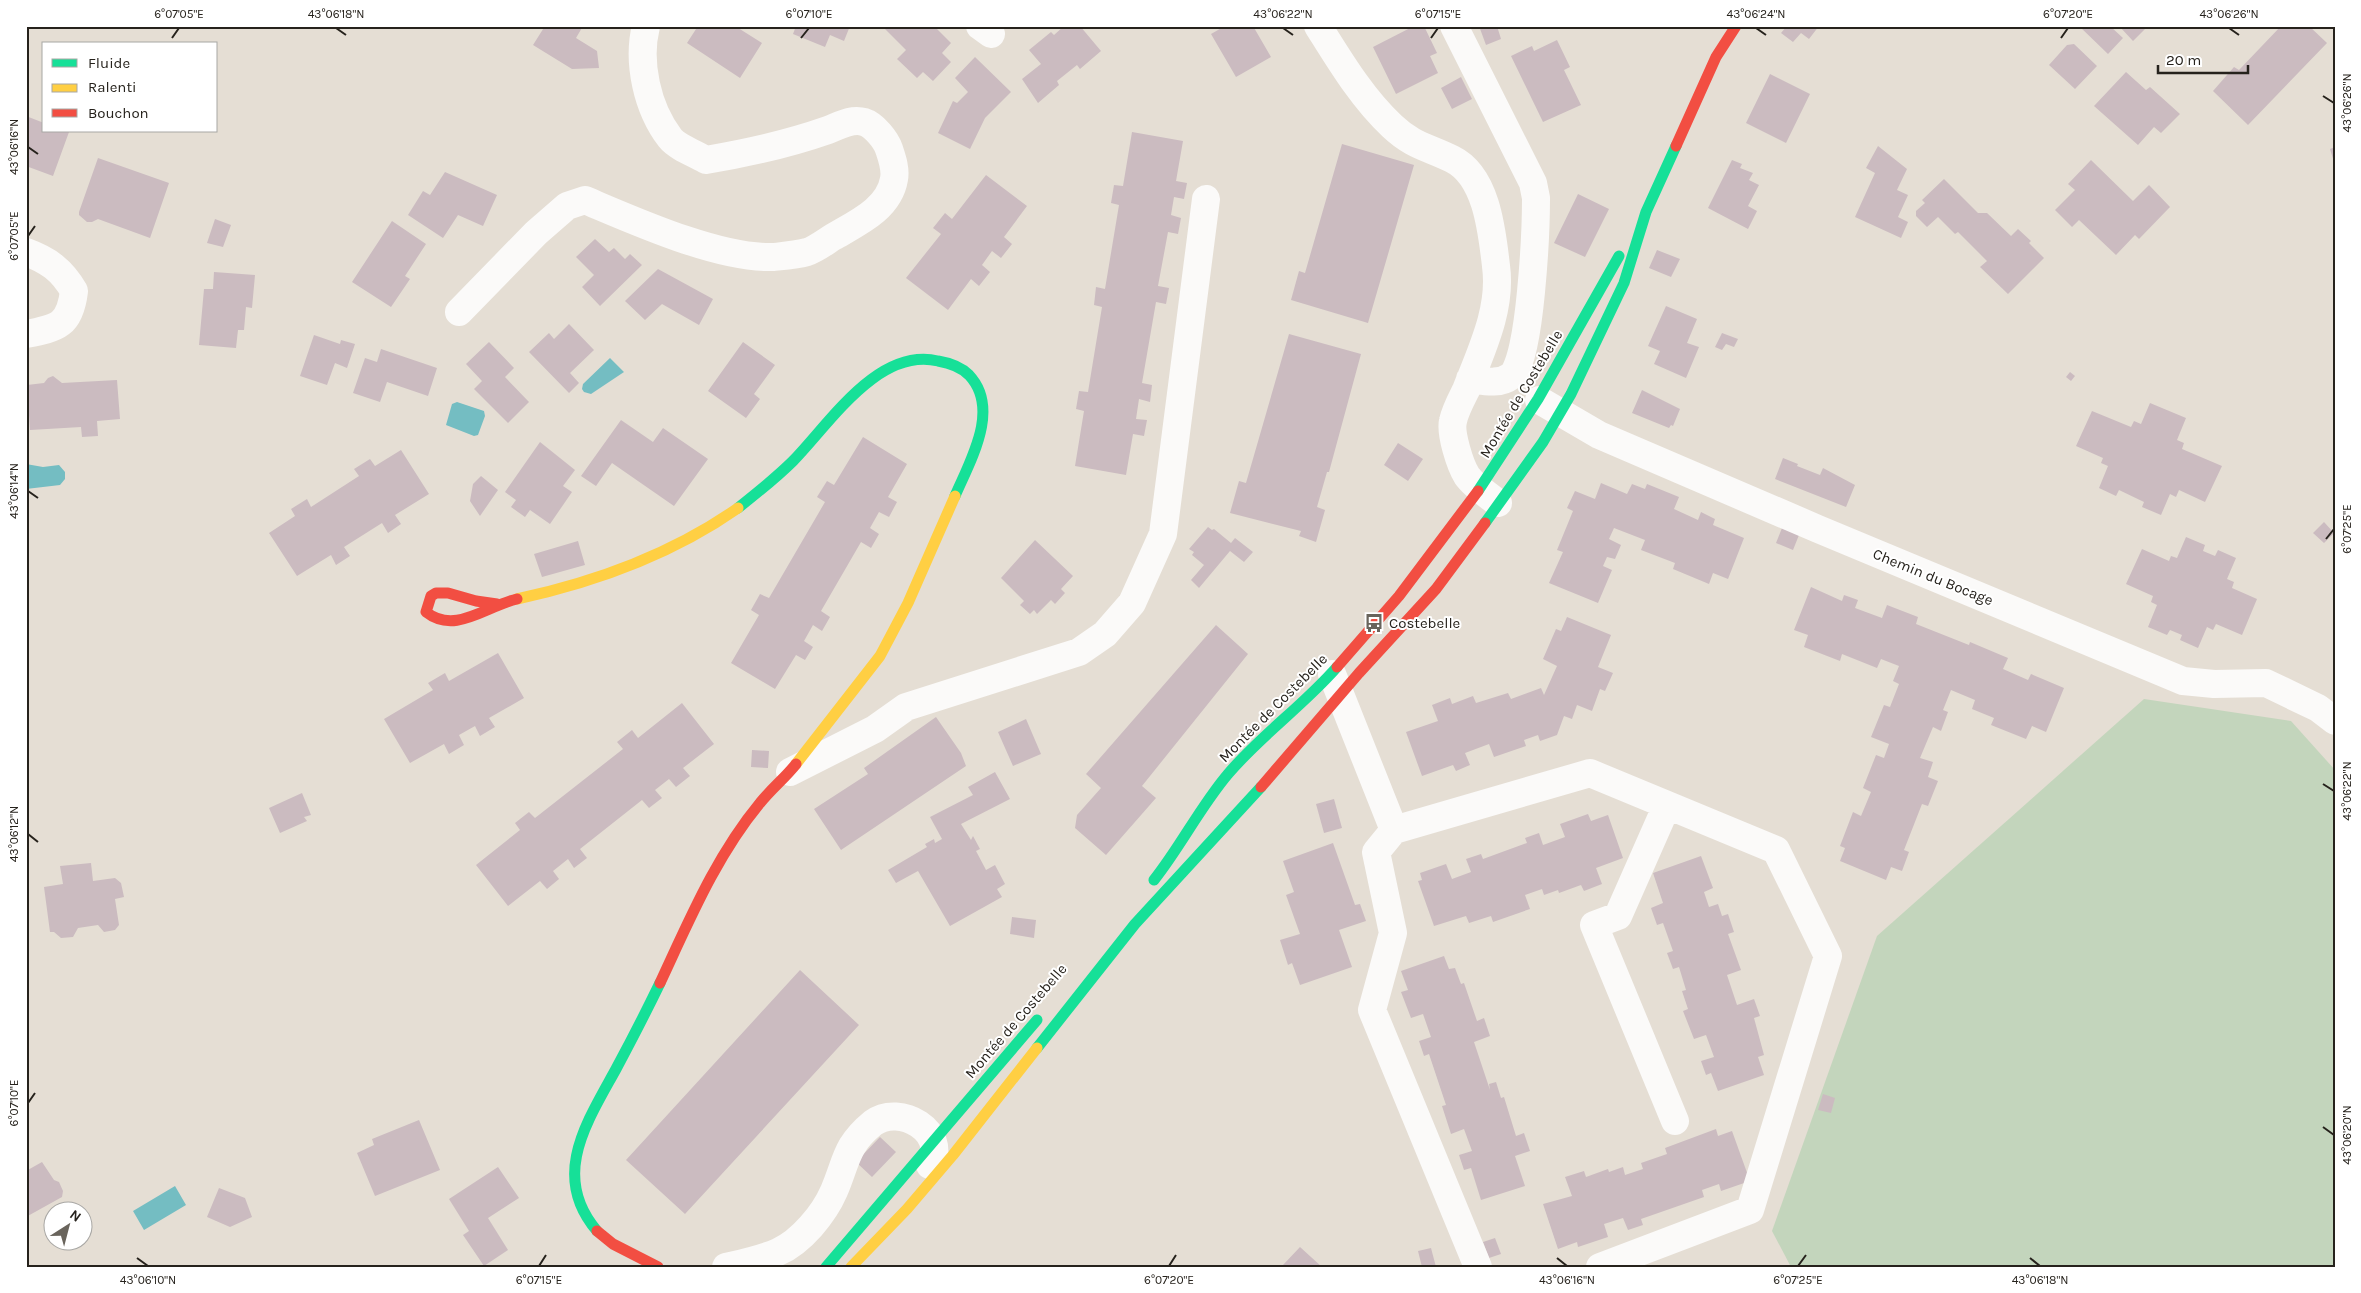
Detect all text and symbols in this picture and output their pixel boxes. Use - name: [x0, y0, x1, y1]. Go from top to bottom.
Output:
- text: 6°07'05"E: [154, 7, 204, 21]
- text: 43°06'18"N: [308, 7, 364, 21]
- text: 6°07'10"E: [786, 7, 832, 21]
- text: 43°06'22"N: [1253, 7, 1313, 21]
- text: 6°07'15"E: [1415, 7, 1461, 21]
- text: 43°06'24"N: [1726, 7, 1786, 21]
- text: 6°07'20"E: [2043, 7, 2093, 21]
- text: 43°06'26"N: [2199, 7, 2259, 21]
- legend: [42, 42, 218, 132]
- scale bar: [2158, 42, 2248, 74]
- text: 20 m: [2166, 51, 2201, 69]
- text: Fluide: [88, 54, 130, 72]
- text: 43°06'26"N: [2340, 73, 2354, 133]
- text: Ralenti: [88, 78, 137, 96]
- text: Bouchon: [88, 104, 149, 122]
- text: 43°06'16"N: [7, 119, 21, 175]
- text: 6°07'05"E: [7, 211, 21, 261]
- street label: Montée de Costebelle: [1476, 327, 1566, 461]
- text: 43°06'14"N: [7, 463, 21, 519]
- text: 6°07'25"E: [2340, 504, 2354, 554]
- street label: Chemin du Bocage: [1870, 545, 1996, 609]
- bus stop icon: Costebelle: [1363, 612, 1385, 634]
- place label: Costebelle: [1389, 614, 1460, 632]
- street label: Montée de Costebelle: [1215, 650, 1331, 766]
- text: 43°06'22"N: [2340, 761, 2354, 821]
- text: 43°06'12"N: [7, 806, 21, 862]
- street label: Montée de Costebelle: [961, 960, 1071, 1082]
- text: 6°07'10"E: [7, 1080, 21, 1126]
- text: 43°06'20"N: [2340, 1105, 2354, 1165]
- north arrow: [42, 1200, 92, 1250]
- text: N: [66, 1206, 84, 1226]
- text: 43°06'10"N: [120, 1273, 176, 1287]
- text: 6°07'15"E: [516, 1273, 562, 1287]
- text: 6°07'20"E: [1144, 1273, 1194, 1287]
- text: 43°06'16"N: [1539, 1273, 1595, 1287]
- text: 6°07'25"E: [1773, 1273, 1823, 1287]
- text: 43°06'18"N: [2012, 1273, 2068, 1287]

